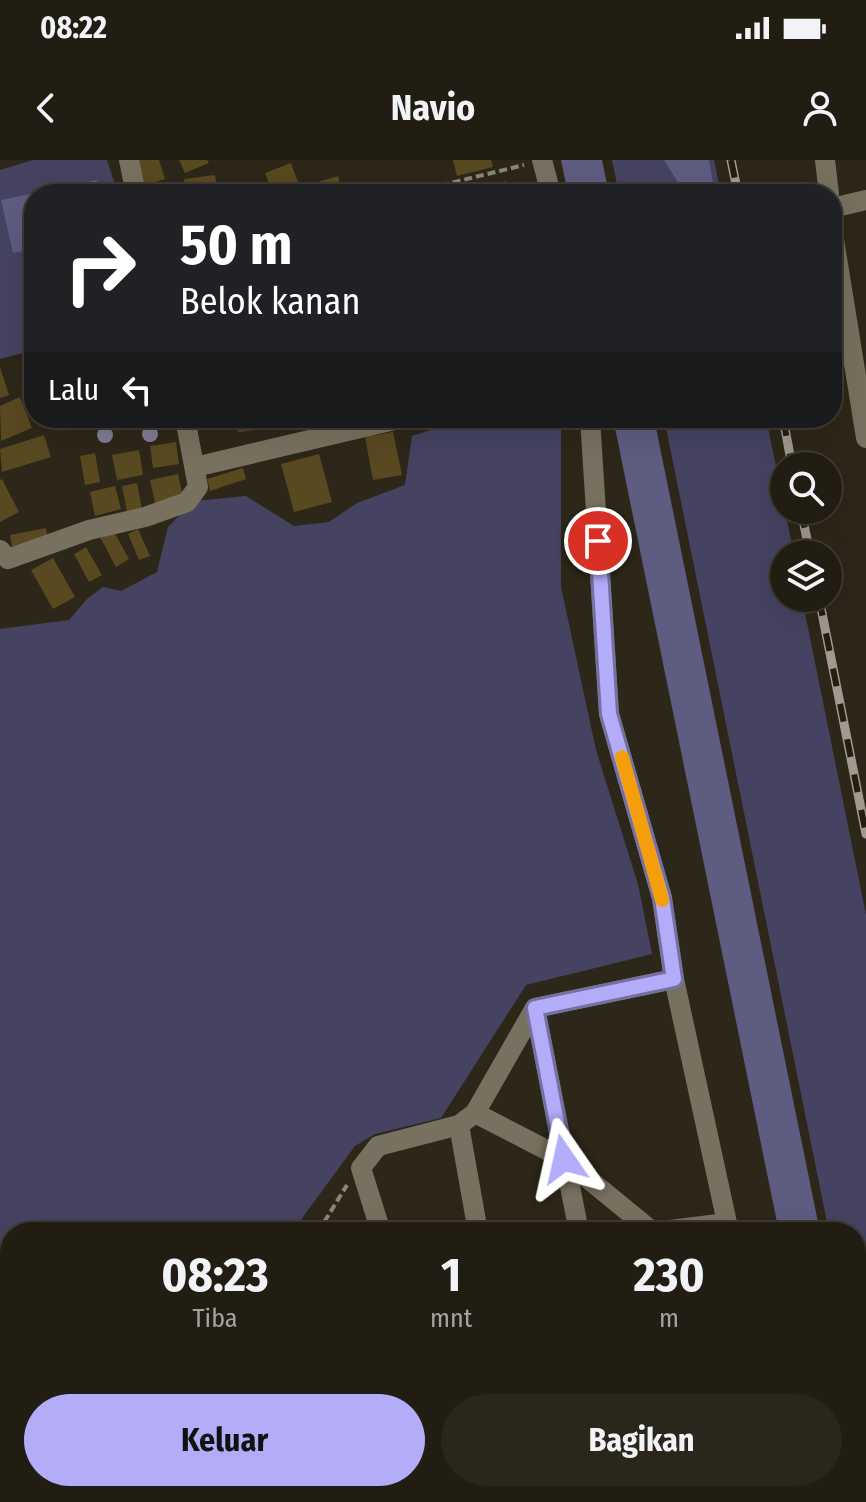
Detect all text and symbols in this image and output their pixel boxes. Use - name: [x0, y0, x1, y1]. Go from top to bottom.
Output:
- text: 08:22: [40, 10, 107, 46]
- icon: back: [24, 86, 68, 130]
- text: Navio: [391, 86, 475, 130]
- icon: person: [798, 86, 842, 130]
- text: 50 m: [180, 212, 292, 279]
- icon: right: [48, 216, 152, 320]
- text: Belok kanan: [180, 280, 360, 324]
- icon: left: [115, 368, 159, 412]
- text: Lalu: [48, 372, 99, 408]
- map controls: [770, 452, 842, 612]
- button: search: [770, 452, 842, 524]
- pin: [564, 507, 632, 575]
- icon: arrive: [576, 519, 620, 563]
- button: layers: [770, 540, 842, 612]
- position arrow: [522, 1117, 606, 1201]
- text: 08:23: [161, 1246, 269, 1304]
- text: 1: [441, 1246, 461, 1304]
- text: 230: [634, 1246, 705, 1304]
- text: Tiba: [193, 1303, 237, 1334]
- text: mnt: [430, 1303, 472, 1334]
- text: m: [659, 1303, 679, 1334]
- button: Keluar: [24, 1394, 425, 1486]
- button: Bagikan: [441, 1394, 842, 1486]

